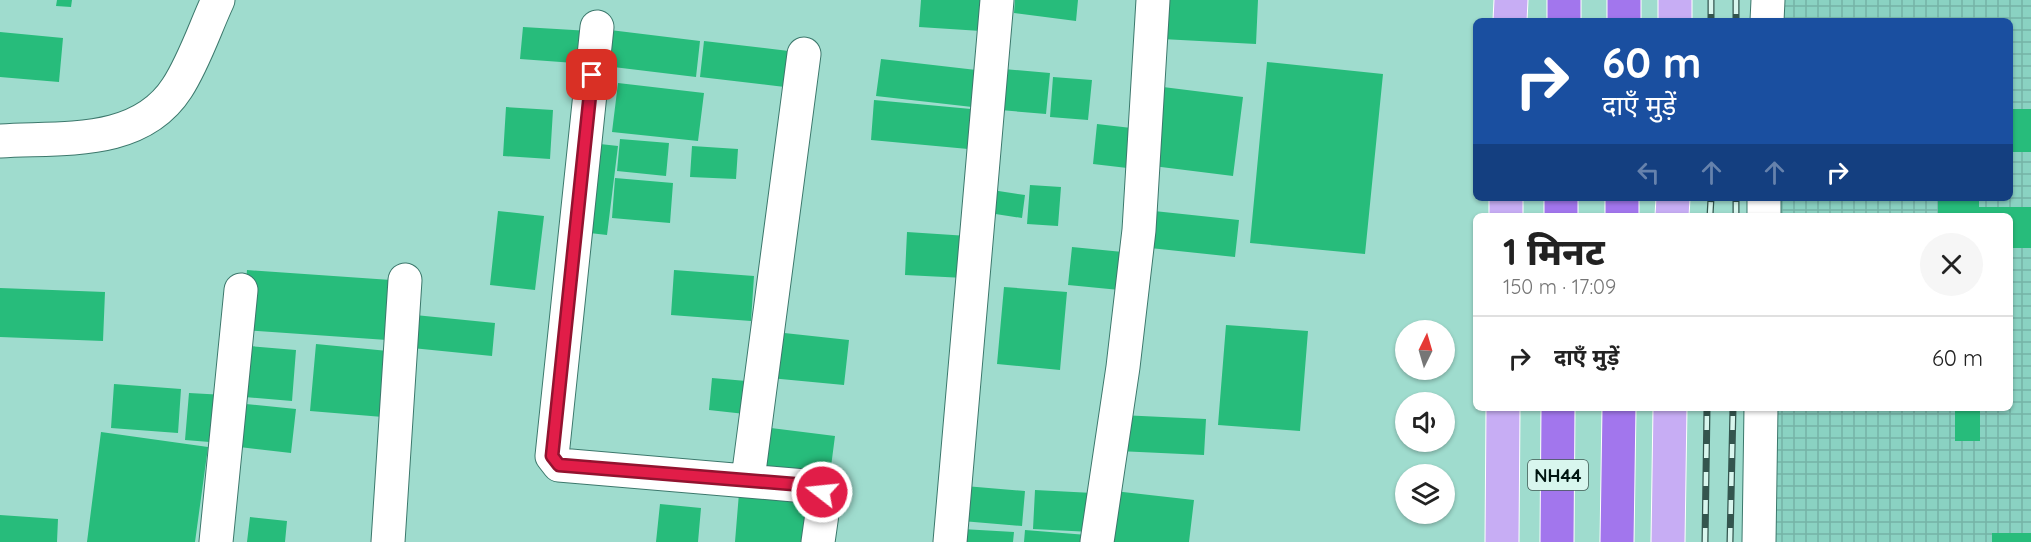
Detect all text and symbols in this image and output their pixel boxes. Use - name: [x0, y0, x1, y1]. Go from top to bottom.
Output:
- text: 60 m: [1602, 36, 1702, 89]
- icon: right: [1503, 42, 1581, 120]
- pin: [566, 49, 617, 100]
- icon: arrive: [575, 58, 608, 91]
- text: दाएँ मुड़ें: [1602, 88, 1676, 122]
- icon: left: [1632, 156, 1665, 189]
- icon: ahead: [1695, 156, 1728, 189]
- icon: ahead: [1758, 156, 1791, 189]
- icon: right: [1821, 156, 1854, 189]
- text: 1 मिनट: [1503, 229, 1605, 274]
- button: close: [1920, 233, 1983, 296]
- text: 150 m · 17:09: [1503, 274, 1616, 299]
- north arrow: [1395, 320, 1455, 380]
- map controls: [1395, 320, 1455, 524]
- icon: right: [1503, 342, 1536, 375]
- text: दाएँ मुड़ें: [1554, 343, 1619, 371]
- text: 60 m: [1932, 344, 1983, 372]
- button: sound: [1395, 392, 1455, 452]
- position arrow: [790, 460, 854, 524]
- road number: NH44: [1528, 460, 1588, 490]
- button: layers: [1395, 464, 1455, 524]

